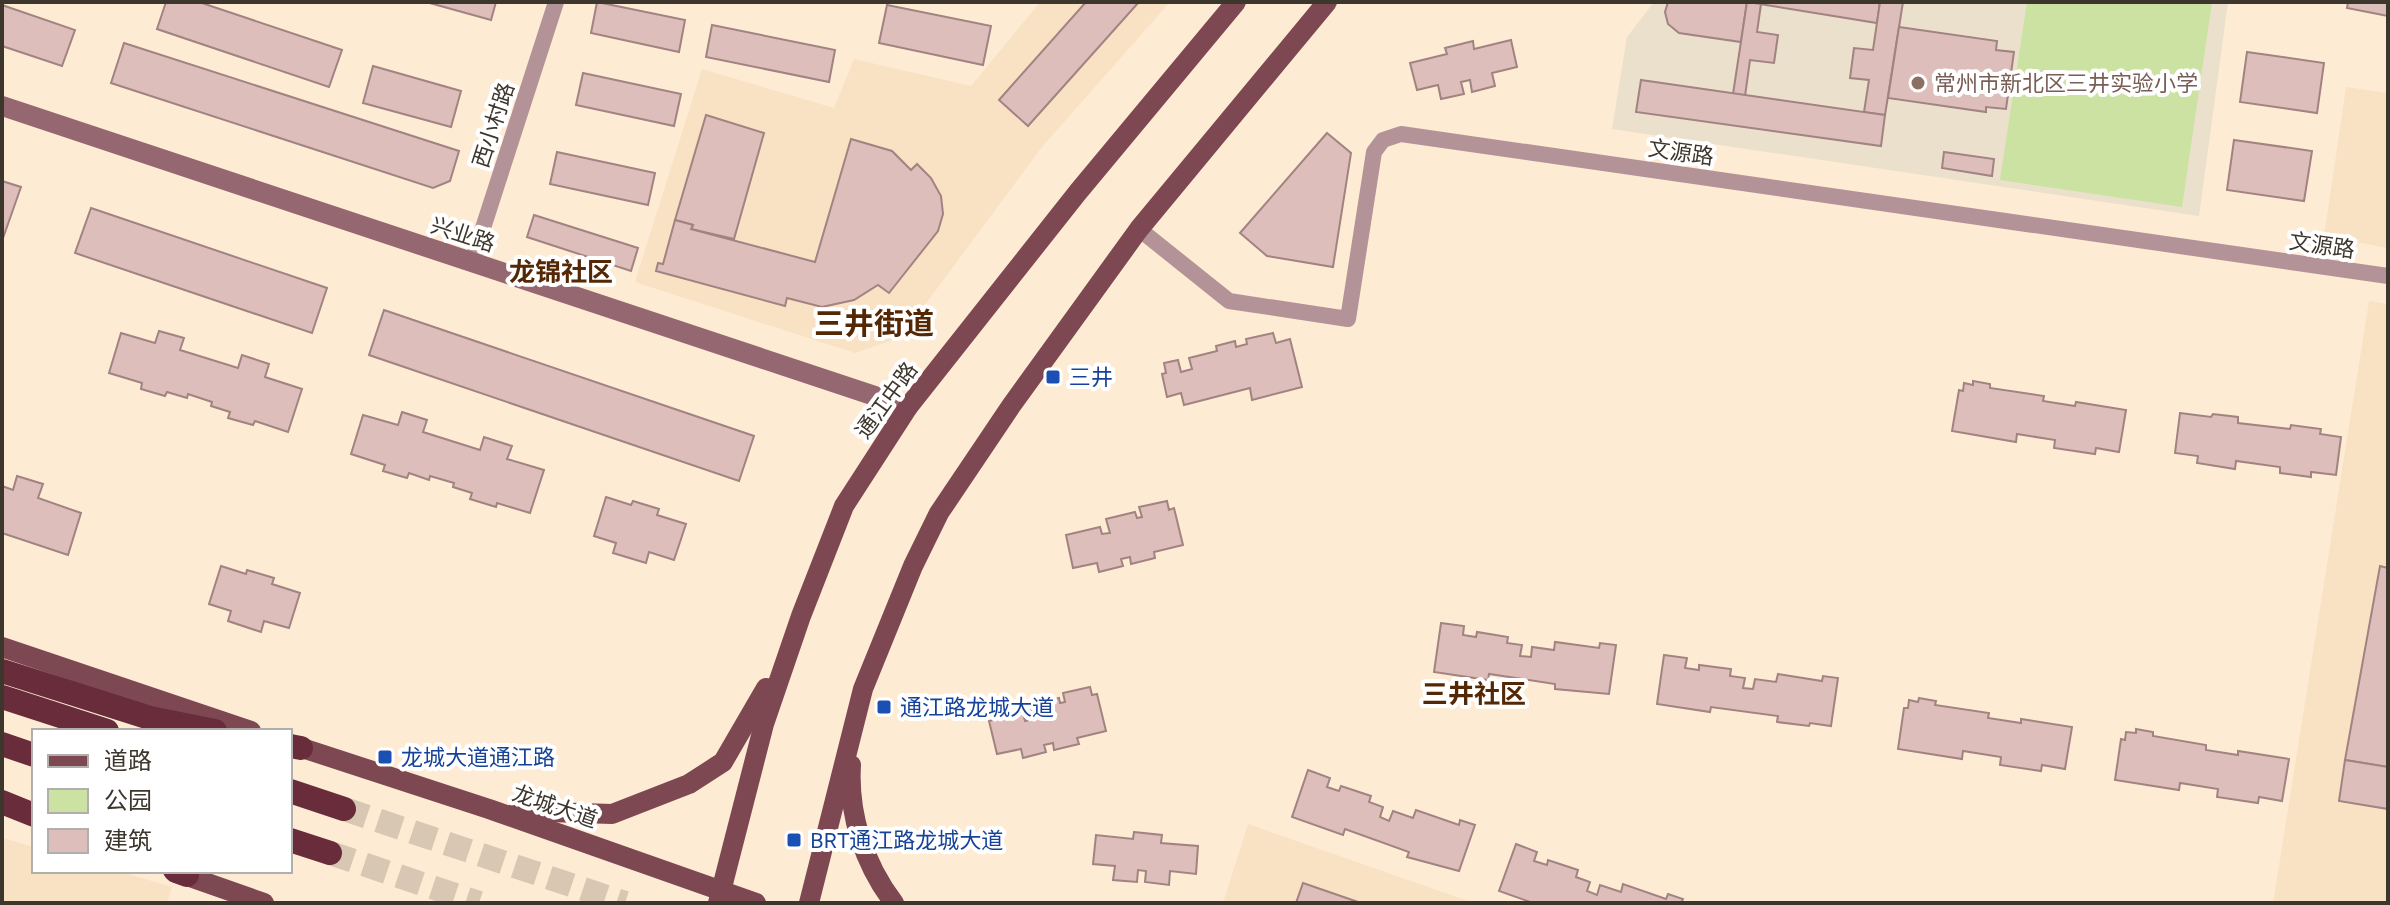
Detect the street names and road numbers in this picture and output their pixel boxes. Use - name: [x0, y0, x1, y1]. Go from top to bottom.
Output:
- street label: 西小村路: [467, 79, 520, 171]
- street label: 文源路: [1646, 135, 1715, 170]
- street label: 兴业路: [427, 211, 498, 258]
- street label: 文源路: [2287, 228, 2356, 263]
- street label: 通江中路: [850, 357, 923, 444]
- street label: 龙城大道: [509, 779, 601, 834]

